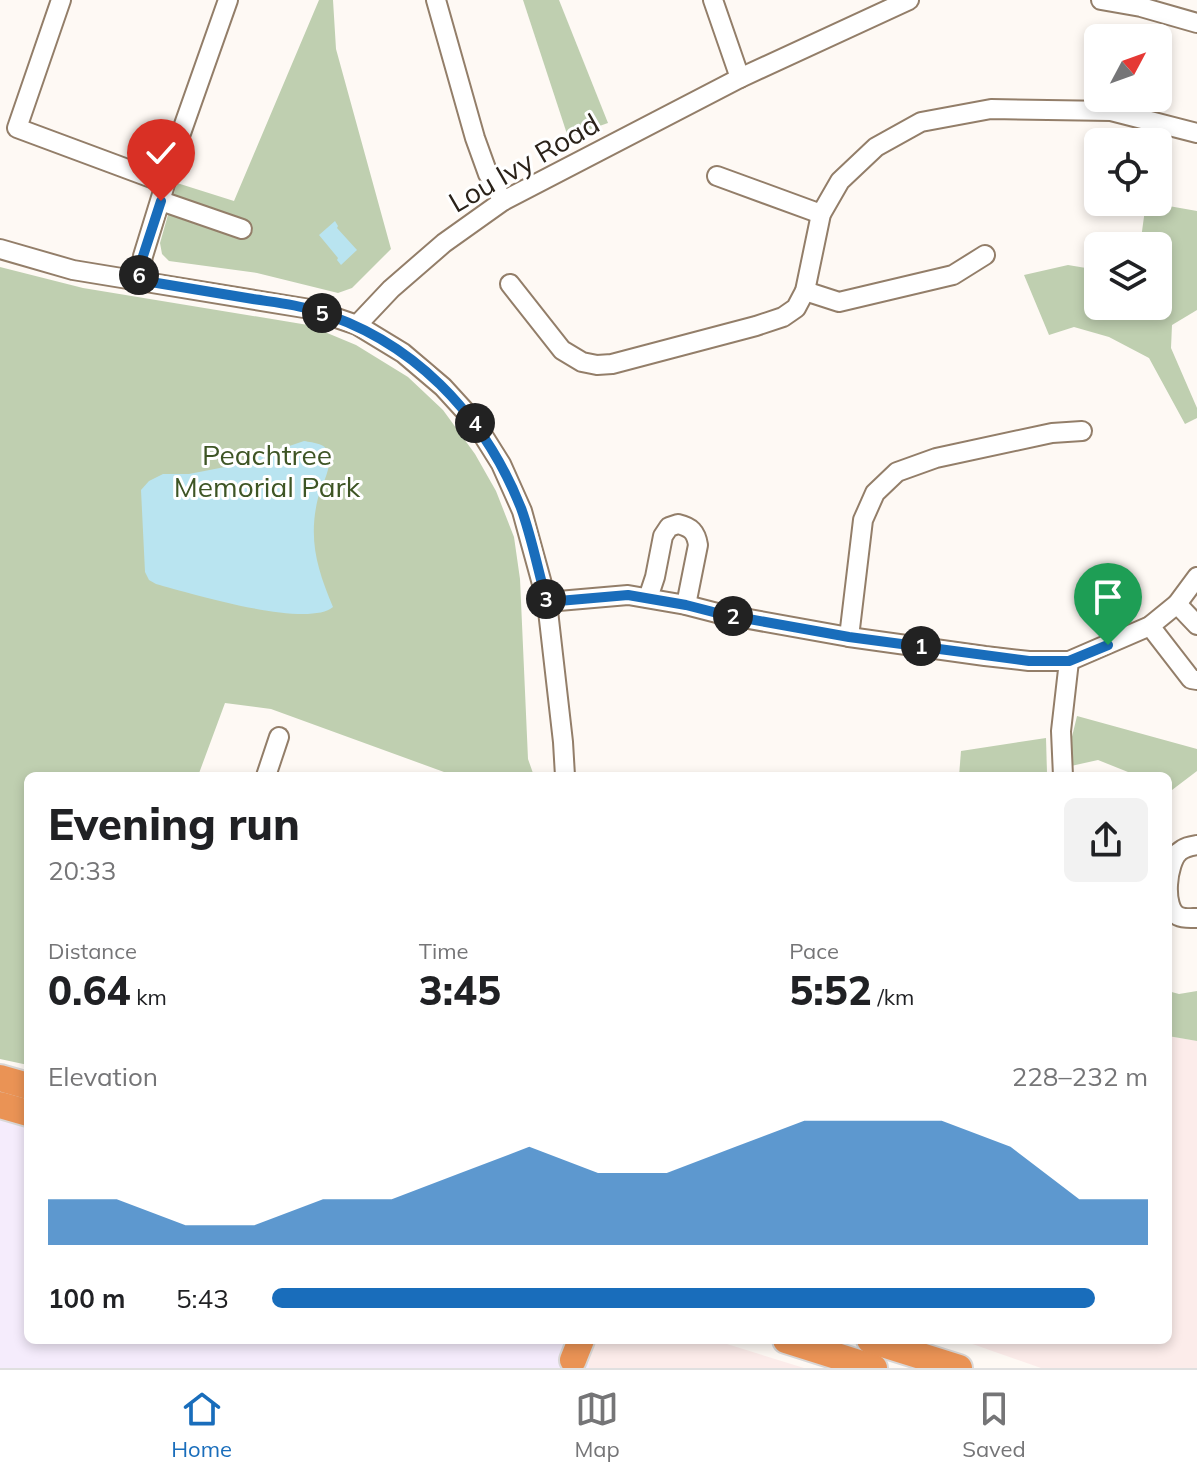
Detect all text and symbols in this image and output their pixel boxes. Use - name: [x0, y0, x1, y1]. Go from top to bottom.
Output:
- north arrow: [1084, 24, 1172, 112]
- map controls: [1084, 24, 1172, 320]
- street label: Lou Ivy Road: [442, 105, 605, 220]
- pin: [127, 119, 195, 201]
- button: locate: [1084, 128, 1172, 216]
- icon: check: [139, 131, 183, 175]
- button: layers: [1084, 232, 1172, 320]
- pin: 6: [119, 255, 159, 295]
- text: 6: [132, 261, 146, 289]
- pin: 5: [302, 293, 342, 333]
- text: 5: [315, 299, 329, 327]
- pin: 4: [455, 403, 495, 443]
- text: 4: [468, 409, 482, 437]
- park label: Peachtree Memorial Park: [174, 437, 361, 504]
- pin: [1074, 563, 1142, 645]
- icon: arrive: [1086, 575, 1130, 619]
- pin: 3: [526, 579, 566, 619]
- text: 3: [539, 585, 553, 613]
- pin: 2: [713, 596, 753, 636]
- text: 2: [726, 602, 740, 630]
- pin: 1: [901, 626, 941, 666]
- text: 1: [914, 632, 928, 660]
- text: Evening run: [48, 796, 300, 851]
- button: share: [1064, 798, 1148, 882]
- text: 20:33: [48, 854, 116, 887]
- text: Distance: [48, 937, 137, 965]
- text: Time: [419, 937, 468, 965]
- text: Pace: [789, 937, 839, 965]
- text: 0.64: [48, 965, 130, 1015]
- text: 3:45: [419, 965, 501, 1015]
- text: 5:52: [789, 965, 872, 1015]
- text: km: [130, 983, 167, 1011]
- text: /km: [872, 983, 914, 1011]
- text: Elevation: [48, 1060, 158, 1093]
- text: 228–232 m: [1012, 1060, 1148, 1093]
- text: 100 m: [48, 1282, 125, 1315]
- text: 5:43: [176, 1282, 229, 1315]
- tab: Home: [171, 1387, 232, 1463]
- tab: Map: [574, 1387, 620, 1463]
- tab: Saved: [962, 1387, 1026, 1463]

